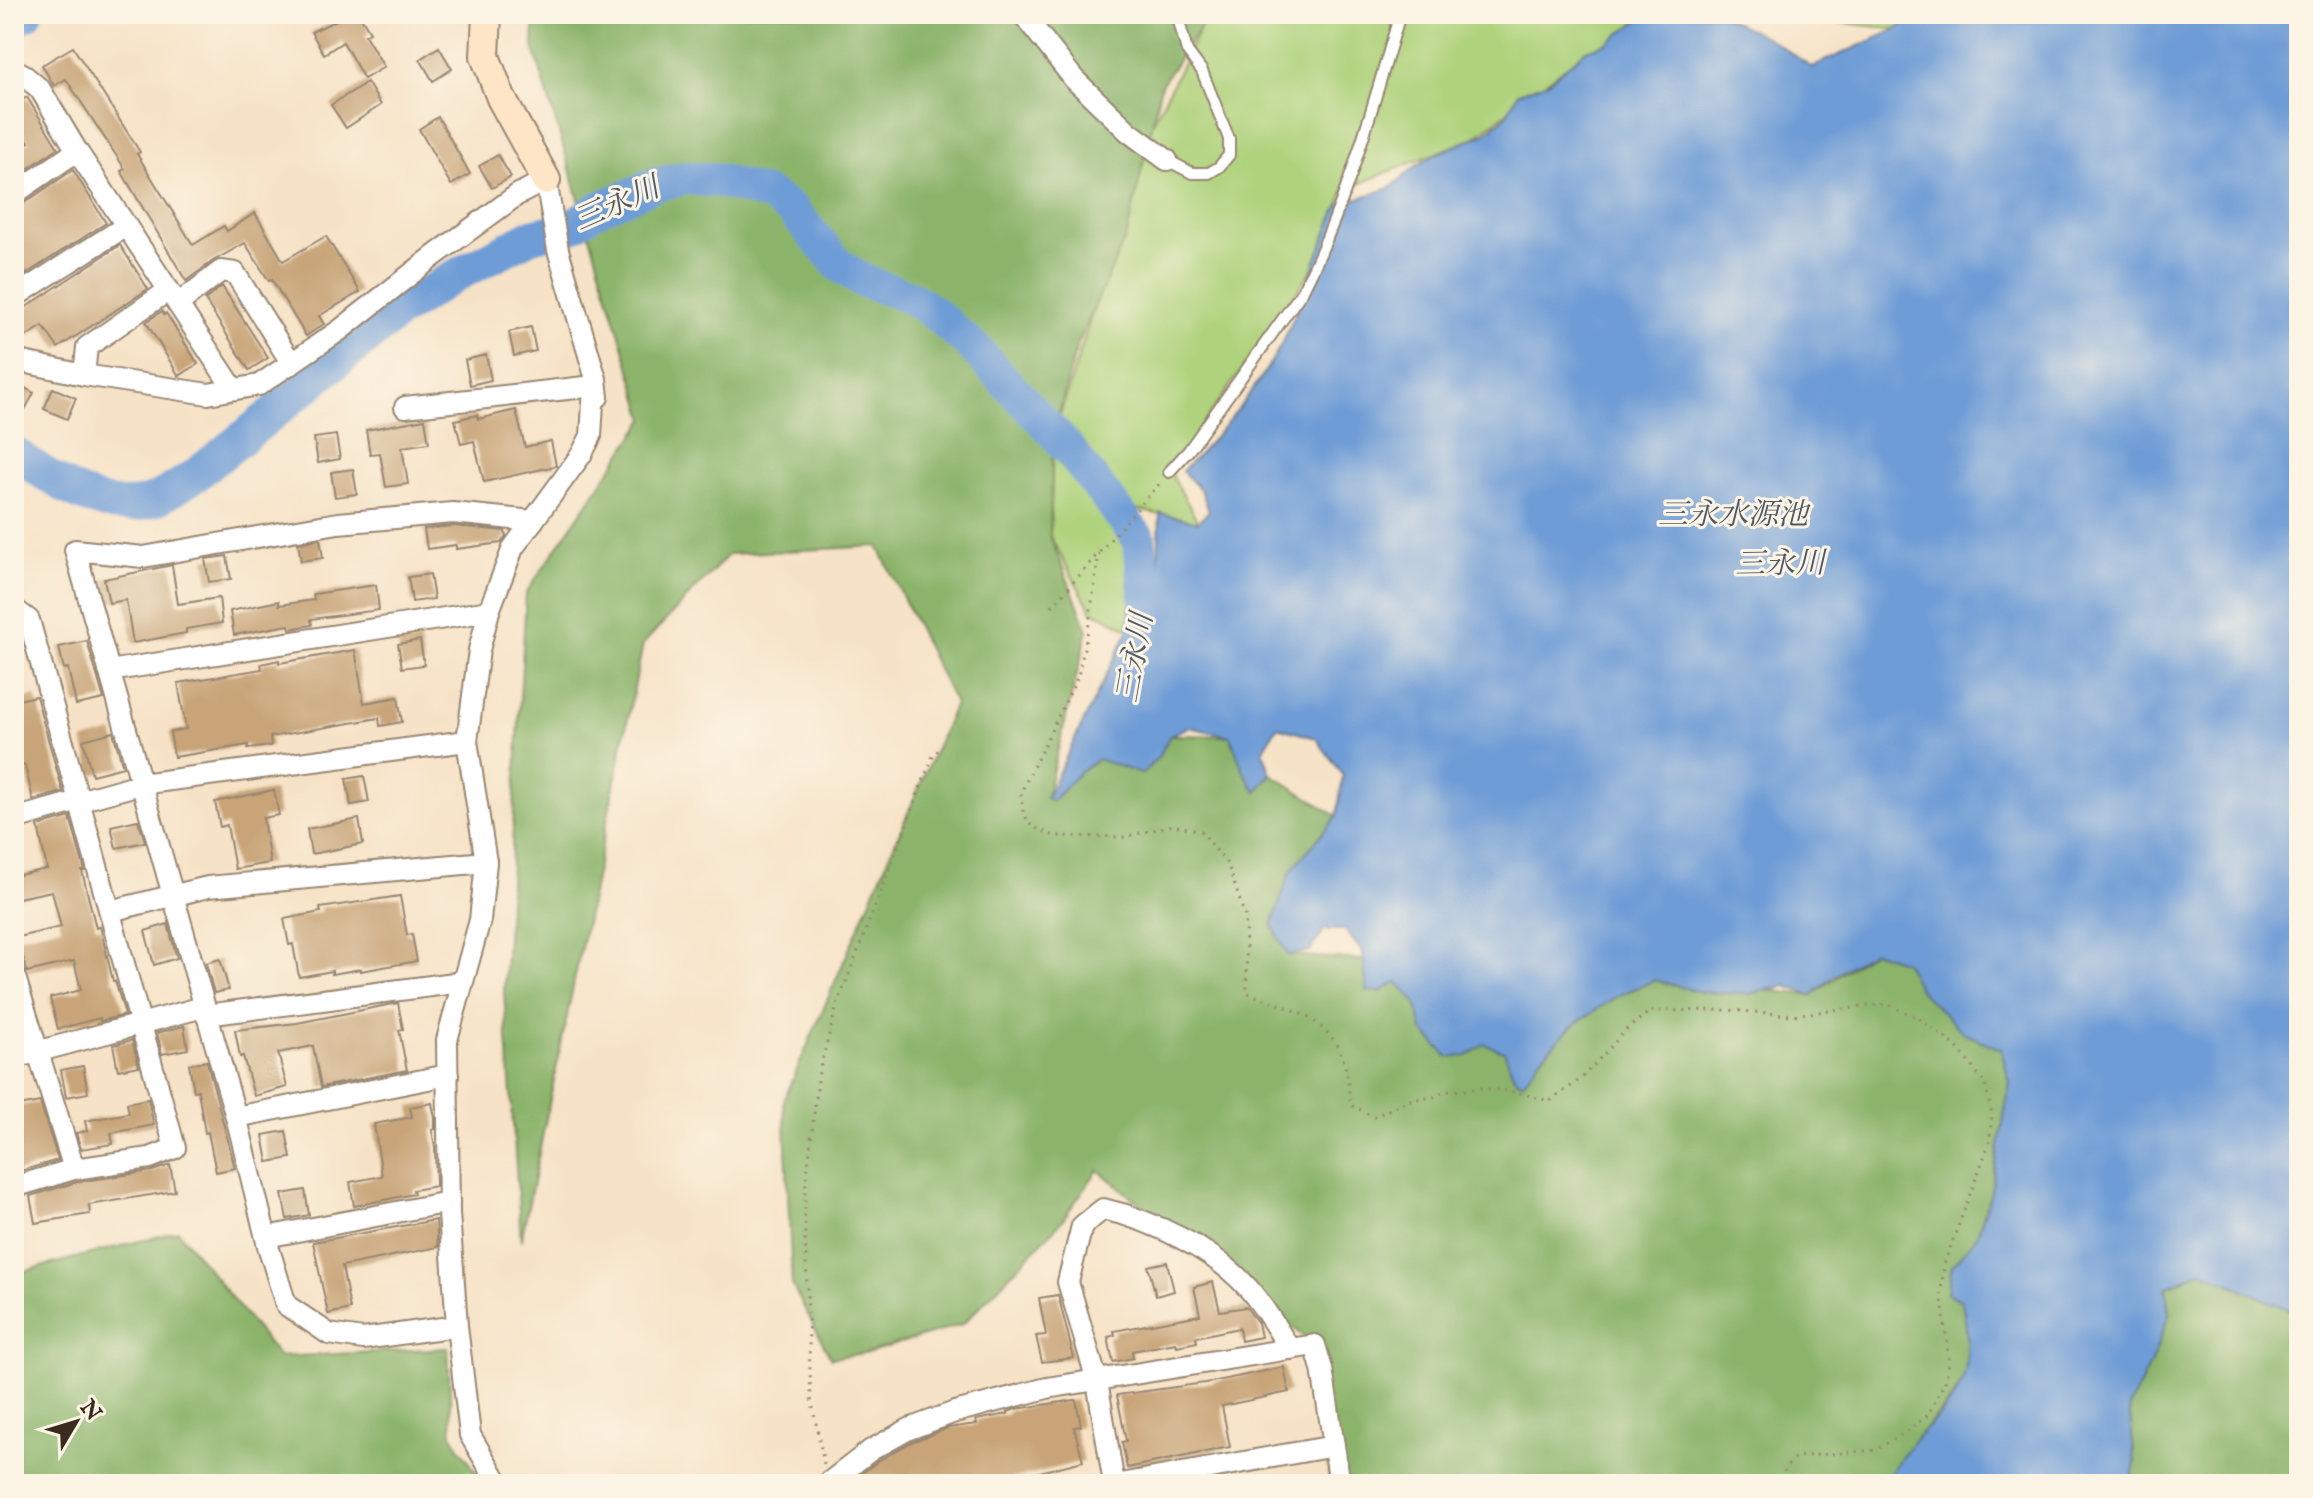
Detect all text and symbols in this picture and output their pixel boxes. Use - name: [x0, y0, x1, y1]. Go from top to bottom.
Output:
- water label: 三永川: [568, 168, 669, 241]
- water label: 三永水源池: [1658, 497, 1811, 535]
- water label: 三永川: [1735, 545, 1828, 585]
- water label: 三永川: [1109, 607, 1163, 706]
- north arrow: [36, 1382, 116, 1462]
- text: N: [73, 1394, 107, 1427]

